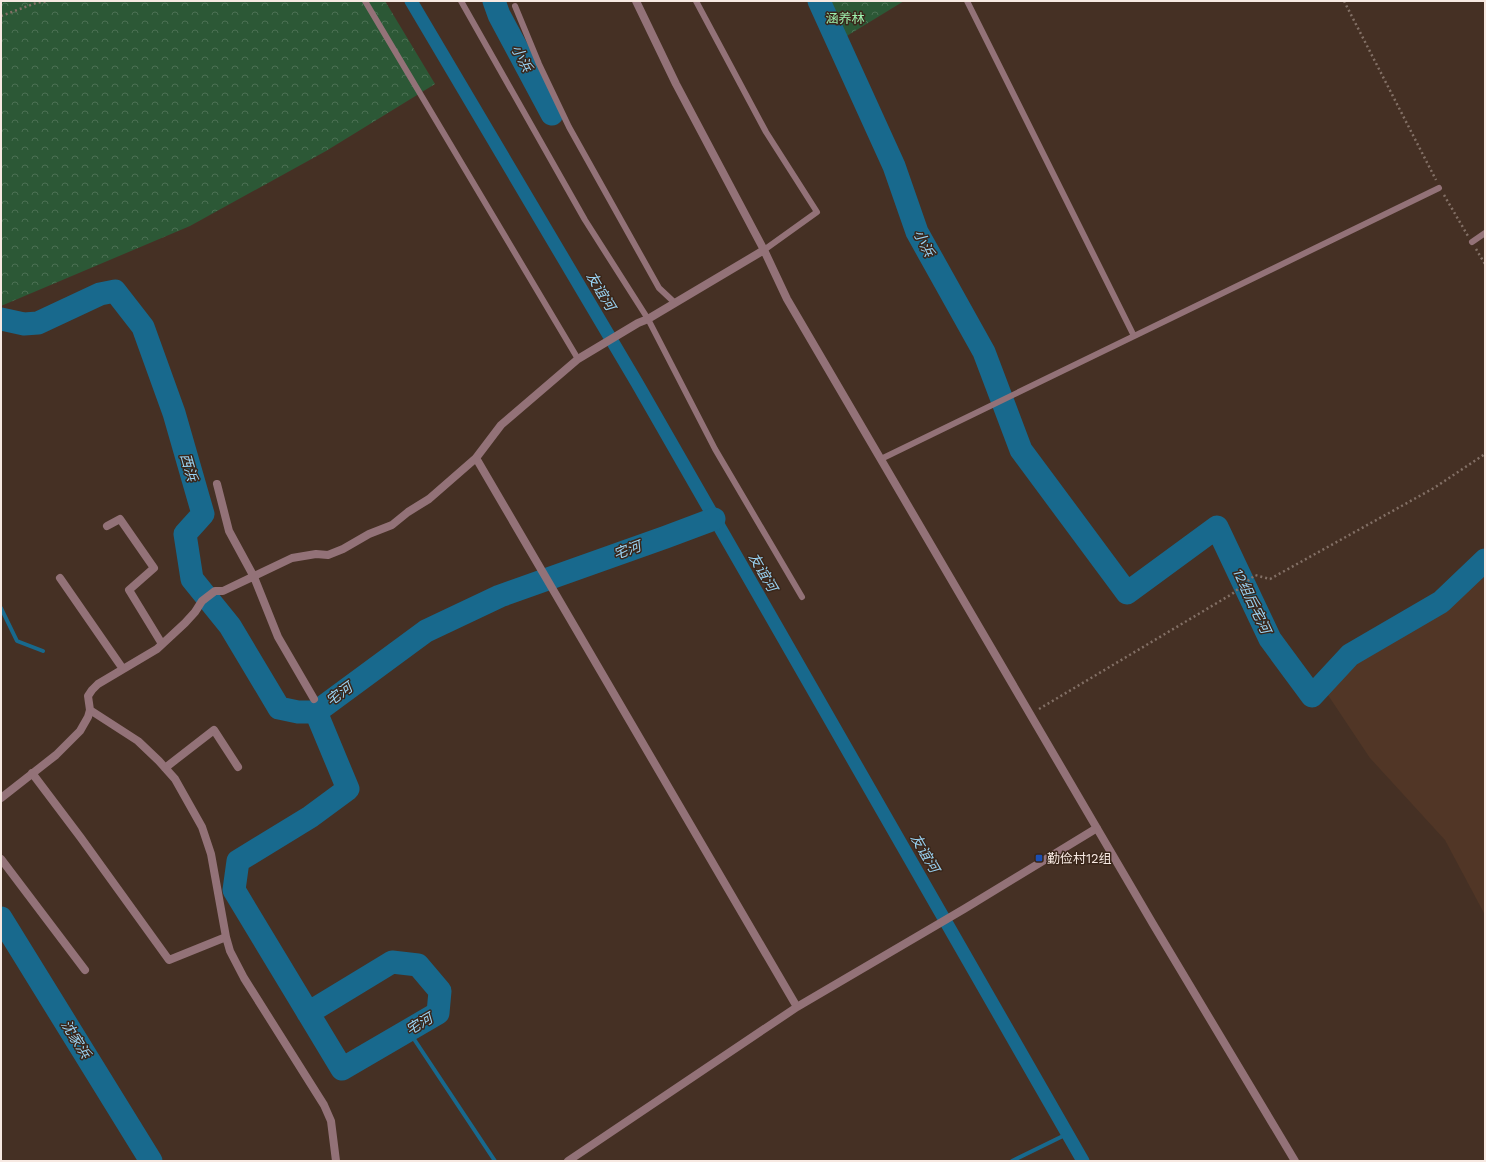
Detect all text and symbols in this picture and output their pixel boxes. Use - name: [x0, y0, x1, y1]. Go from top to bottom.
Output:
- park label: 涵养林: [825, 11, 865, 26]
- water label: 小浜: [508, 42, 536, 75]
- water label: 小浜: [911, 227, 938, 260]
- water label: 友谊河: [583, 269, 620, 316]
- water label: 西浜: [177, 451, 201, 484]
- water label: 宅河: [611, 537, 646, 562]
- water label: 友谊河: [746, 550, 782, 597]
- water label: 12组后宅河: [1230, 566, 1275, 638]
- water label: 宅河: [323, 678, 357, 709]
- water label: 友谊河: [908, 831, 944, 878]
- place label: 勤俭村12组: [1047, 851, 1112, 866]
- marker: 勤俭村12组: [1034, 853, 1044, 863]
- water label: 宅河: [403, 1009, 438, 1038]
- water label: 沈家浜: [58, 1017, 94, 1062]

